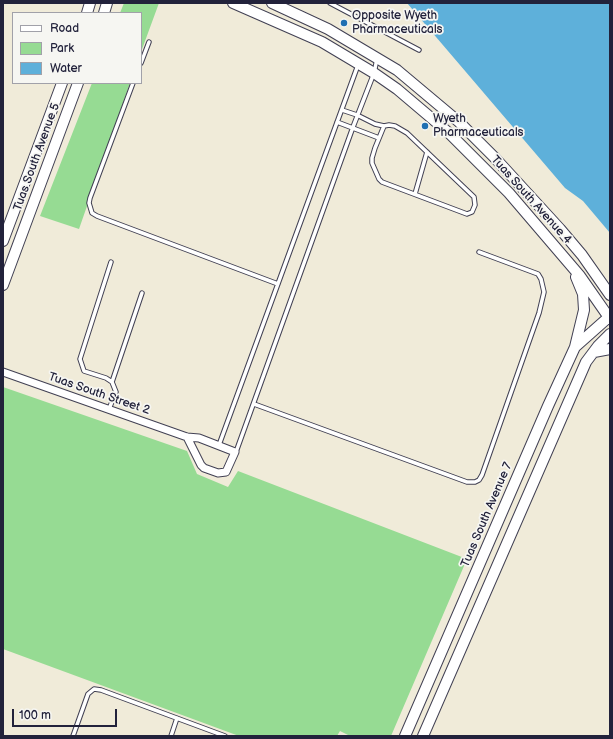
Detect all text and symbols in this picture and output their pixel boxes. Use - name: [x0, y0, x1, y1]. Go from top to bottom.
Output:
- place label: Opposite Wyeth Pharmaceuticals: [352, 9, 442, 37]
- legend: [12, 12, 142, 84]
- marker: Opposite Wyeth Pharmaceuticals: [339, 18, 349, 28]
- text: Road: [50, 21, 79, 36]
- text: Park: [50, 41, 74, 56]
- text: Water: [50, 61, 82, 76]
- street label: Tuas South Avenue 5: [11, 101, 63, 213]
- place label: Wyeth Pharmaceuticals: [433, 112, 523, 140]
- marker: Wyeth Pharmaceuticals: [420, 121, 430, 131]
- street label: Tuas South Avenue 4: [488, 153, 574, 247]
- street label: Tuas South Street 2: [46, 370, 152, 418]
- street label: Tuas South Avenue 7: [458, 460, 516, 570]
- scale bar: [14, 701, 119, 727]
- text: 100 m: [19, 708, 51, 723]

